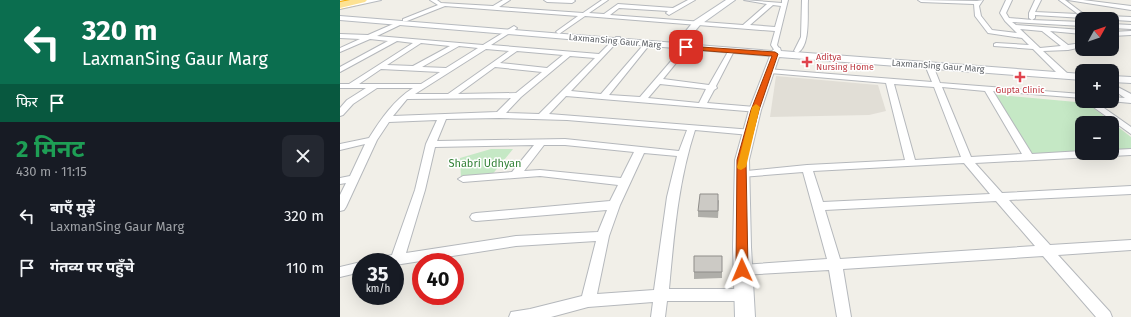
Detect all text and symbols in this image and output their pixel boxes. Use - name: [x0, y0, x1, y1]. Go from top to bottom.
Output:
- north arrow: [1075, 12, 1119, 56]
- map controls: [1075, 12, 1119, 160]
- text: 320 m: [82, 14, 157, 47]
- icon: left: [16, 16, 68, 68]
- pin: [669, 30, 703, 64]
- street label: LaxmanSing Gaur Marg: [568, 32, 662, 50]
- icon: arrive: [675, 36, 697, 58]
- text: LaxmanSing Gaur Marg: [82, 48, 268, 70]
- place label: Aditya Nursing Home: [816, 52, 874, 72]
- marker: Aditya Nursing Home: [801, 56, 813, 68]
- street label: LaxmanSing Gaur Marg: [891, 58, 985, 74]
- button: +: [1075, 64, 1119, 108]
- marker: Gupta Clinic: [1014, 71, 1026, 83]
- place label: Gupta Clinic: [996, 85, 1045, 95]
- icon: arrive: [46, 92, 68, 114]
- text: फिर: [16, 93, 38, 111]
- button: −: [1075, 116, 1119, 160]
- text: 2 मिनट: [16, 135, 84, 163]
- button: close: [282, 135, 324, 177]
- park label: Shabri Udhyan: [448, 157, 522, 170]
- text: 430 m · 11:15: [16, 164, 87, 179]
- text: बाएँ मुड़ें: [50, 199, 95, 217]
- icon: left: [16, 205, 38, 227]
- text: 320 m: [284, 207, 324, 225]
- text: LaxmanSing Gaur Marg: [50, 219, 184, 234]
- position arrow: [721, 249, 763, 291]
- speed limit sign: 40: [412, 253, 464, 305]
- icon: arrive: [16, 257, 38, 279]
- text: गंतव्य पर पहुँचे: [50, 258, 134, 276]
- text: 110 m: [286, 259, 324, 277]
- text: 35: [367, 262, 389, 286]
- text: km/h: [366, 283, 390, 295]

